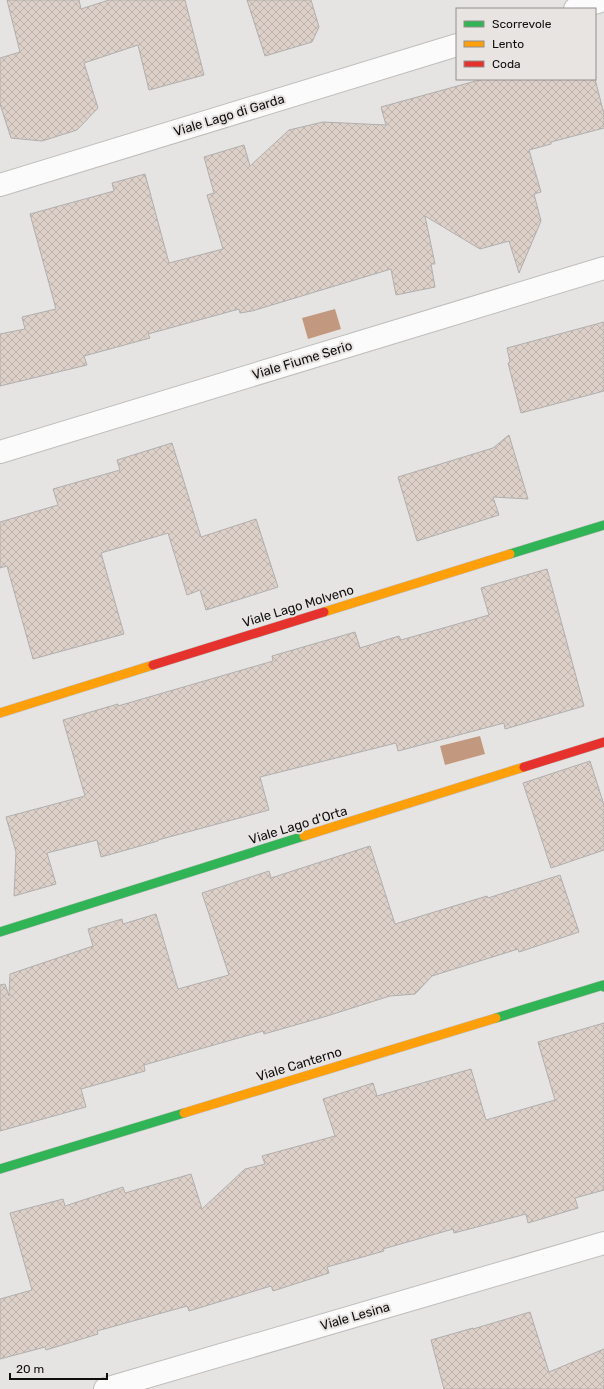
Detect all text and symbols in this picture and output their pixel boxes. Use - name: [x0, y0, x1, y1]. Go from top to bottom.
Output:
- legend: [456, 8, 596, 80]
- text: Scorrevole: [492, 17, 552, 31]
- text: Lento: [492, 37, 524, 51]
- text: Coda: [492, 57, 521, 71]
- street label: Viale Lago di Garda: [172, 91, 287, 140]
- street label: Viale Fiume Serio: [250, 338, 354, 382]
- street label: Viale Lago Molveno: [240, 582, 356, 631]
- street label: Viale Lago d'Orta: [247, 803, 349, 848]
- street label: Viale Canterno: [254, 1044, 344, 1084]
- street label: Viale Lesina: [318, 1299, 392, 1333]
- scale bar: [10, 1355, 107, 1381]
- text: 20 m: [16, 1362, 44, 1376]

